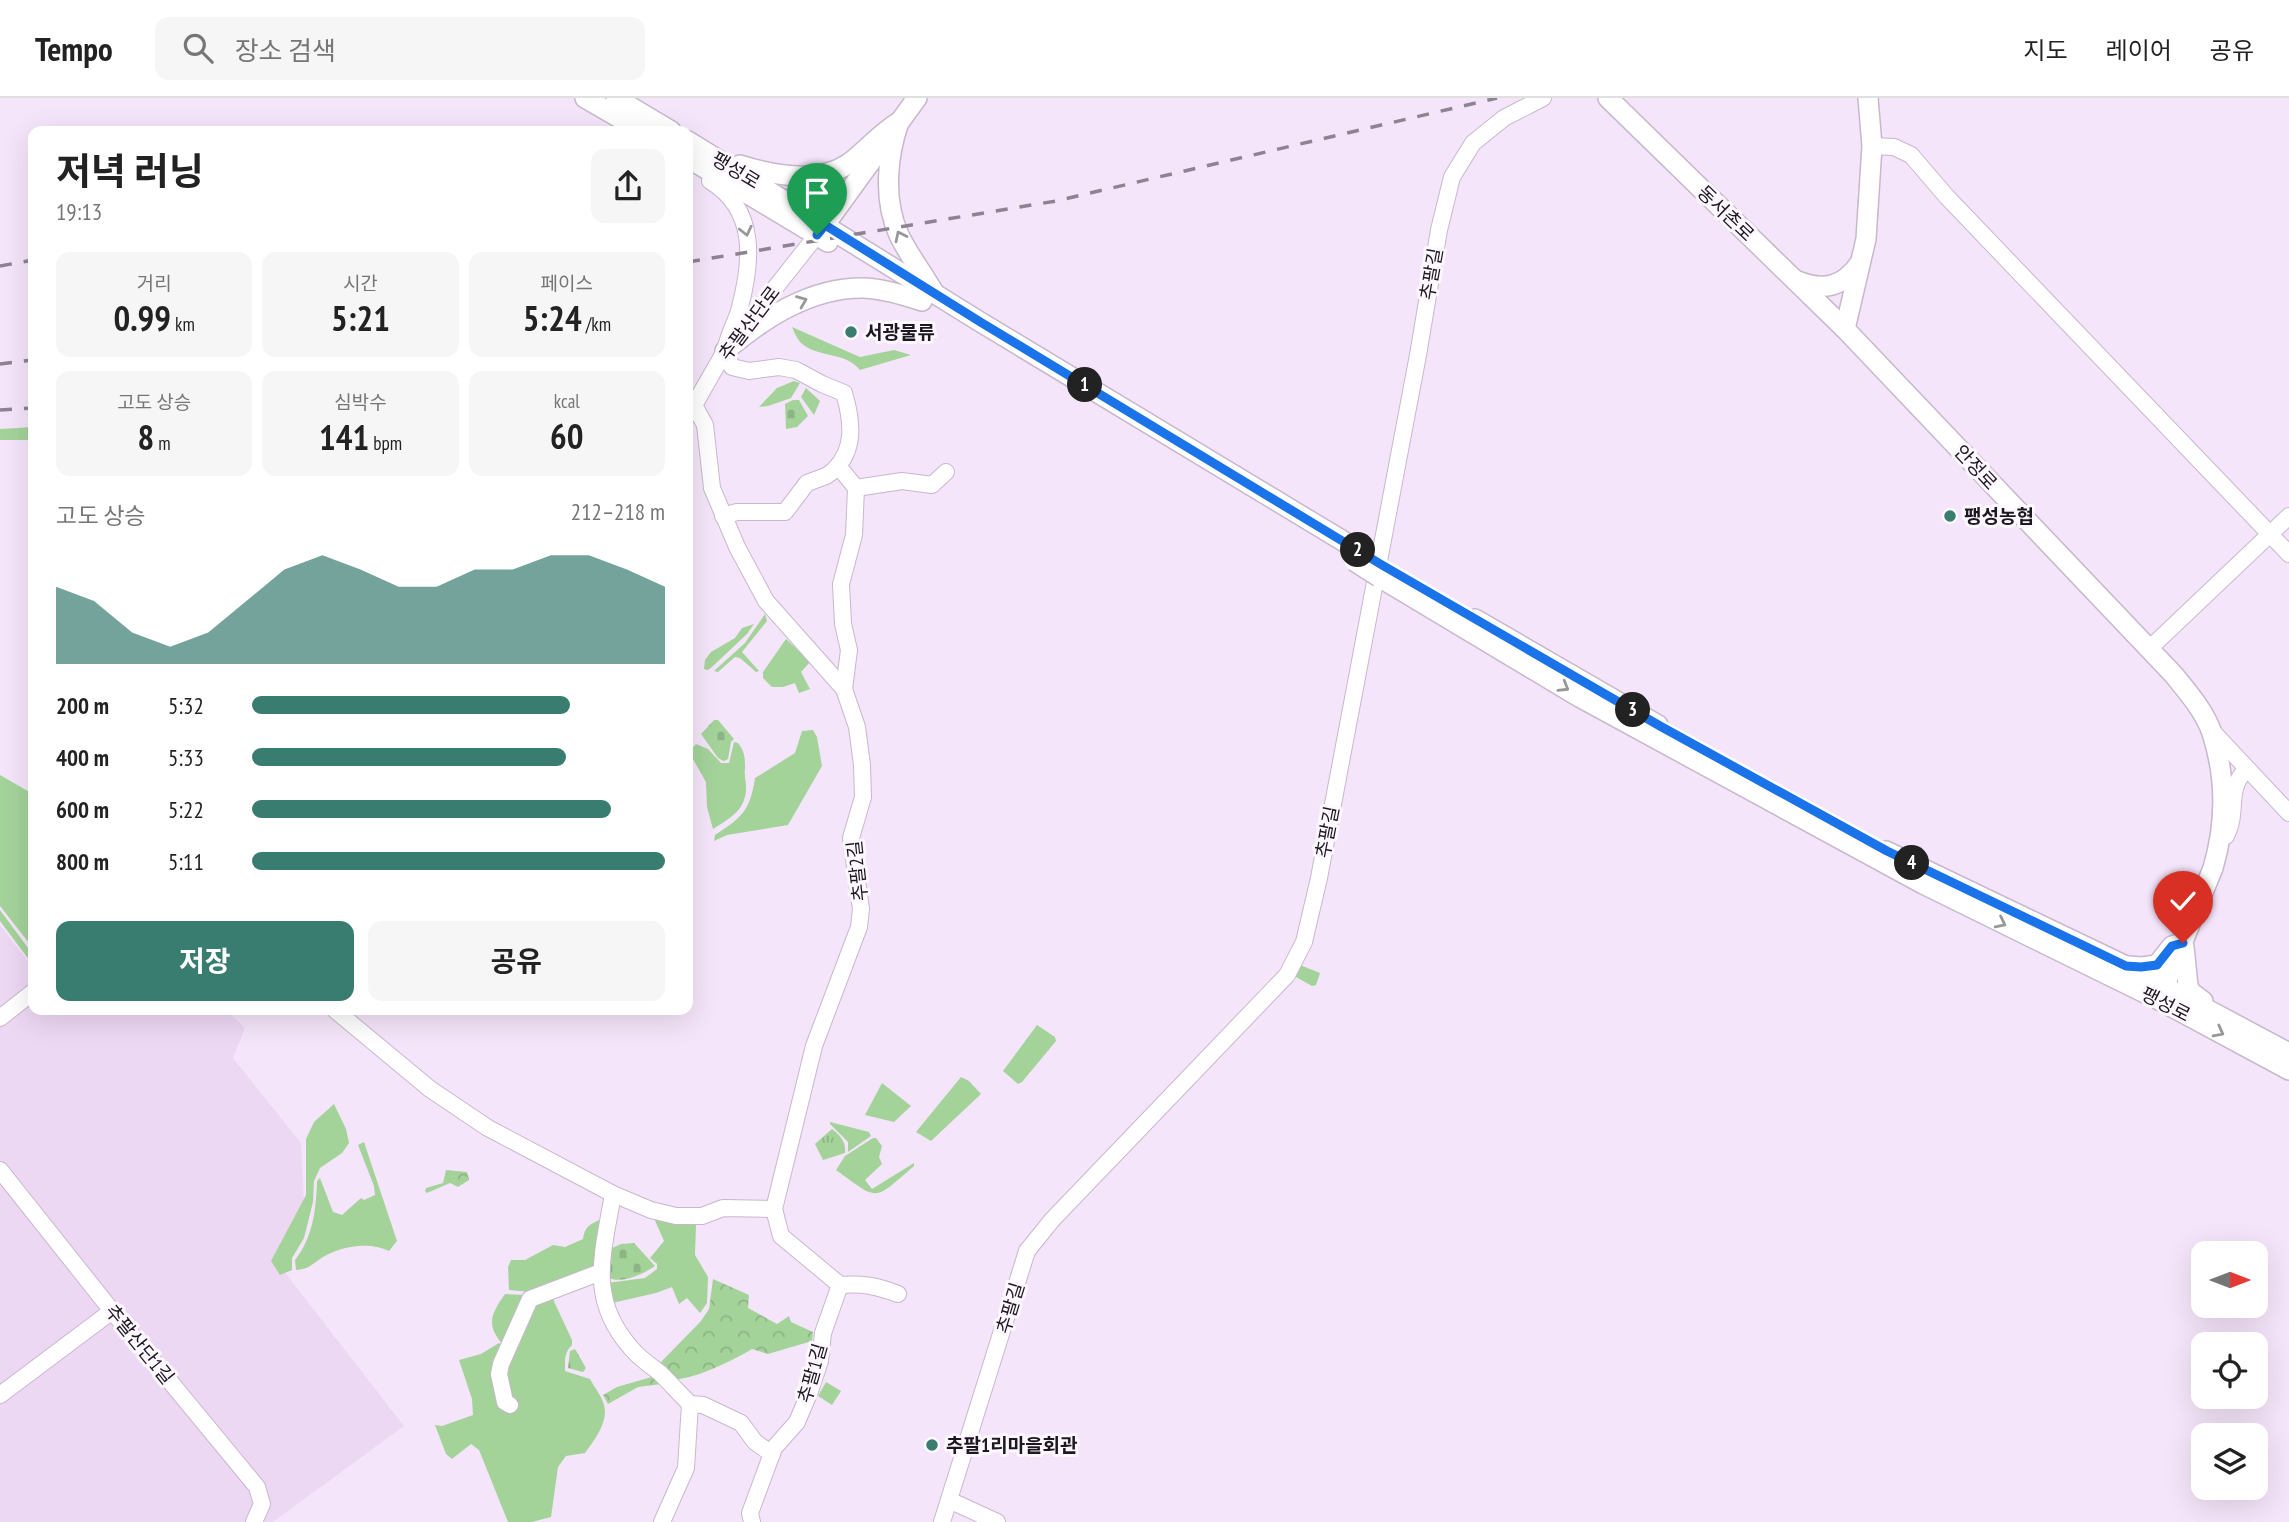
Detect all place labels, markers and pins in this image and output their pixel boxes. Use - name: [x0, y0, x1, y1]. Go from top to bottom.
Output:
- pin: [787, 163, 847, 235]
- place label: 서광물류: [865, 320, 935, 344]
- marker: 서광물류: [843, 324, 859, 340]
- pin: 1: [1068, 368, 1102, 402]
- place label: 팽성농협: [1964, 504, 2034, 528]
- marker: 팽성농협: [1942, 508, 1958, 524]
- pin: 2: [1340, 532, 1376, 568]
- pin: 3: [1616, 692, 1650, 728]
- pin: 4: [1895, 846, 1930, 880]
- pin: [2153, 871, 2213, 943]
- place label: 추팔1리마을회관: [946, 1433, 1078, 1457]
- marker: 추팔1리마을회관: [924, 1437, 940, 1453]

